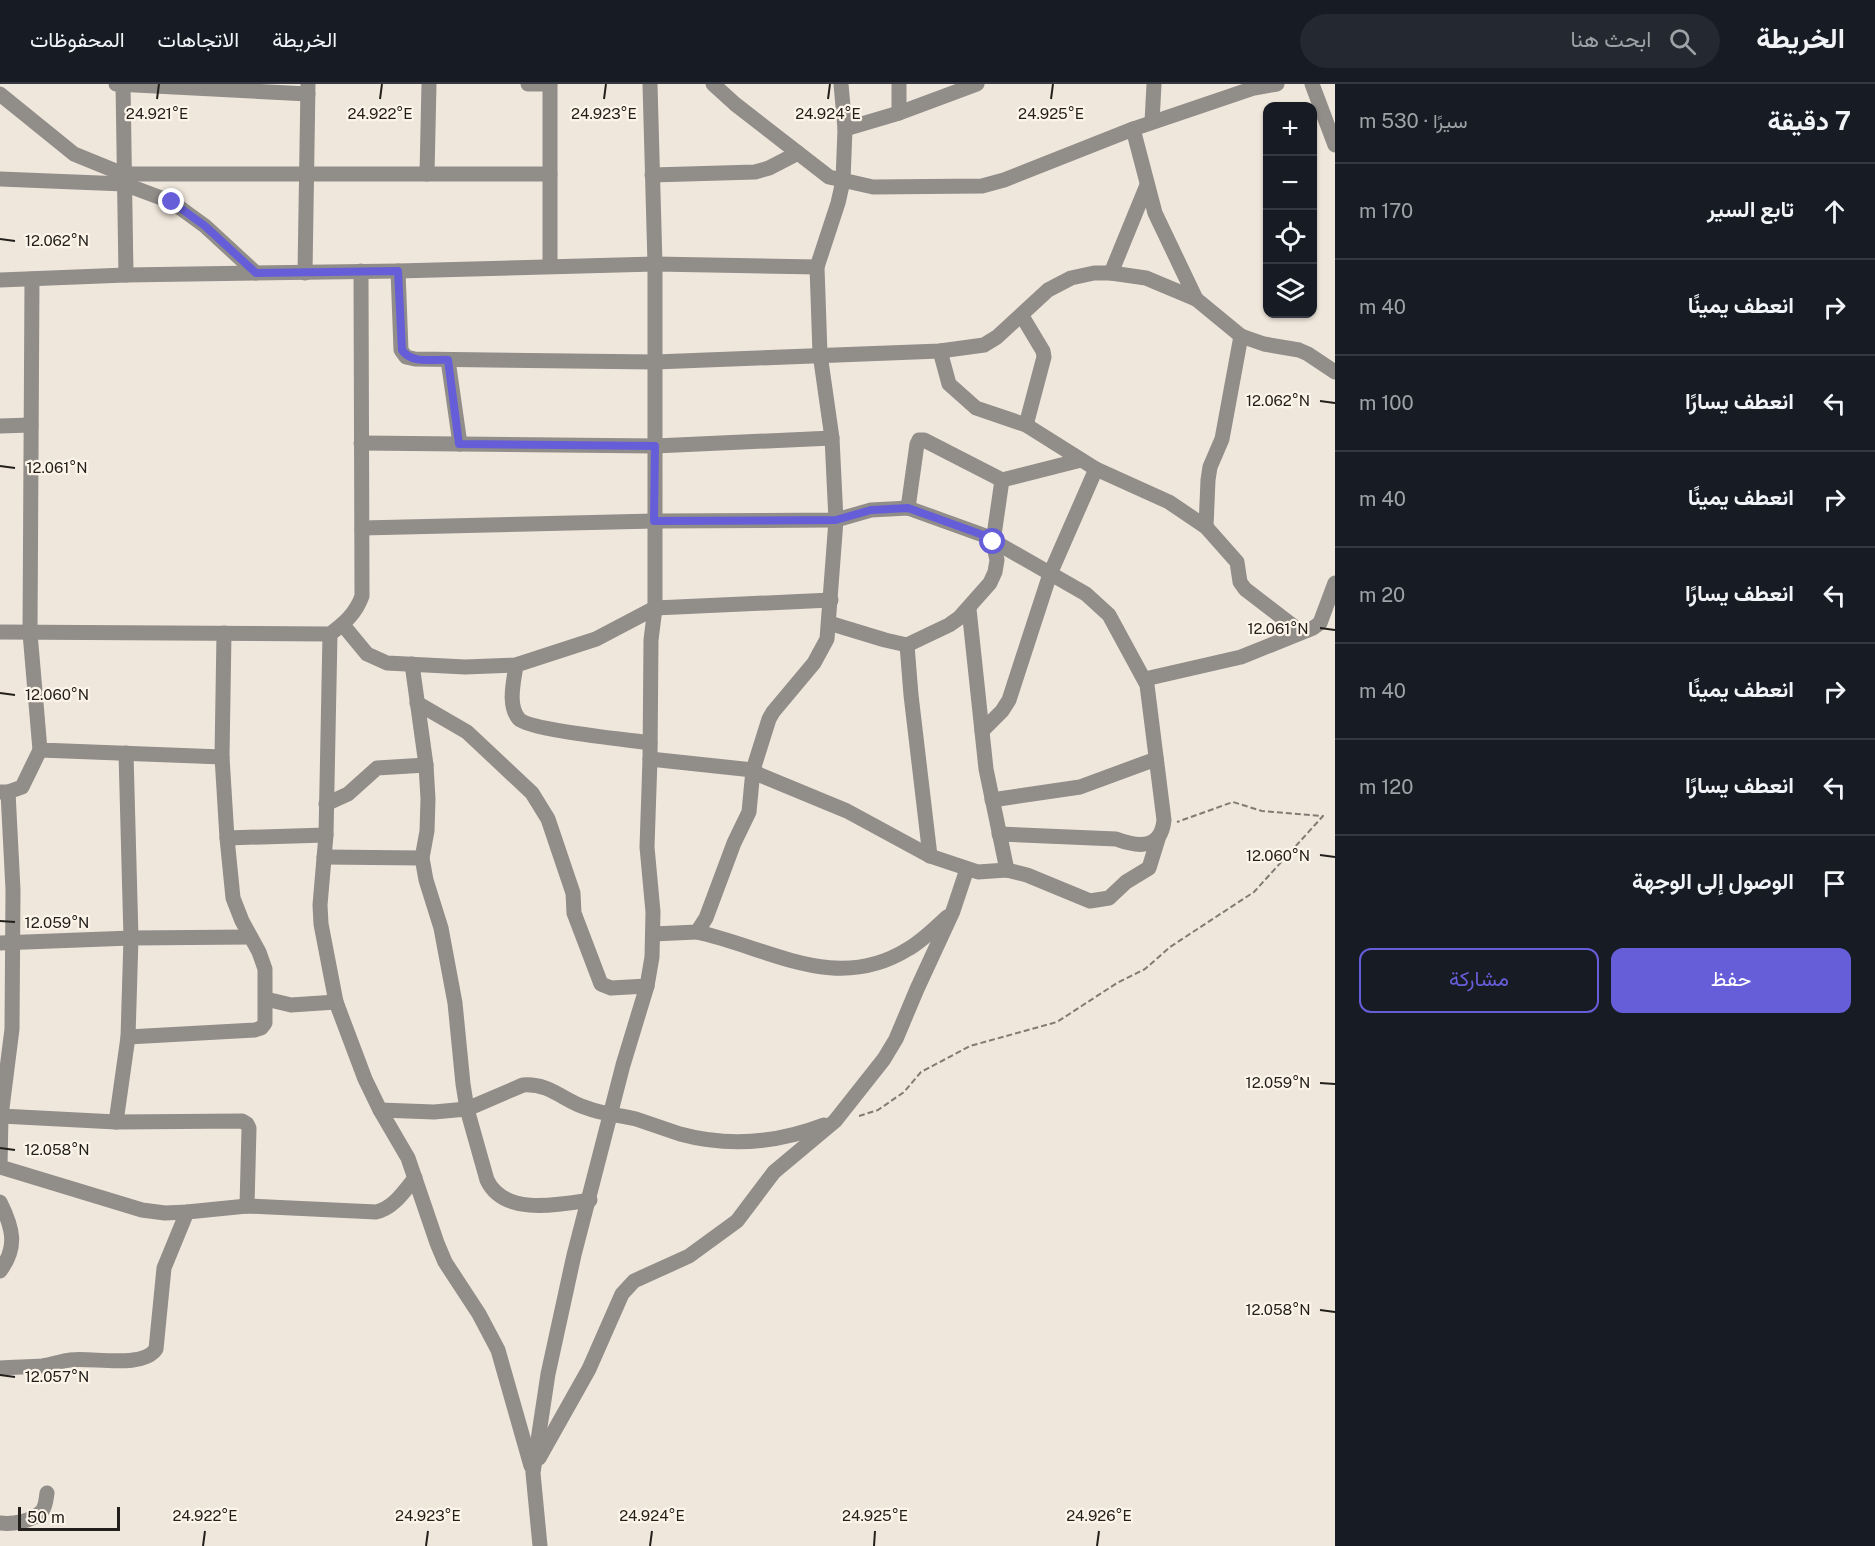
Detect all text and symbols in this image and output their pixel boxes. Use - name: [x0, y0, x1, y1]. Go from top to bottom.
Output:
- search box: [1300, 14, 1720, 68]
- text: الخريطة: [1756, 21, 1845, 54]
- icon: search: [1666, 25, 1699, 58]
- text: ابحث هنا: [1571, 26, 1651, 52]
- text: المحفوظات: [30, 27, 125, 52]
- text: الاتجاهات: [158, 27, 239, 52]
- text: الخريطة: [272, 27, 337, 52]
- map controls: [1263, 102, 1317, 318]
- button: +: [1263, 102, 1317, 156]
- text: 24.921°E: [126, 105, 188, 122]
- text: 24.922°E: [347, 105, 413, 122]
- text: 24.923°E: [571, 105, 637, 122]
- text: 24.924°E: [795, 105, 861, 122]
- text: 24.925°E: [1018, 105, 1084, 122]
- text: 7 دقيقة: [1768, 105, 1851, 136]
- text: سيرًا · 530 m: [1359, 109, 1468, 133]
- button: −: [1263, 156, 1317, 210]
- route end: [158, 188, 184, 214]
- icon: ahead: [1818, 195, 1851, 228]
- text: تابع السير: [1707, 196, 1794, 222]
- text: 170 m: [1359, 199, 1413, 223]
- button: locate: [1263, 210, 1317, 264]
- text: 12.062°N: [25, 232, 89, 249]
- button: layers: [1263, 264, 1317, 318]
- icon: right: [1818, 291, 1851, 324]
- text: انعطف يمينًا: [1688, 292, 1794, 318]
- text: 40 m: [1359, 295, 1406, 319]
- icon: left: [1818, 387, 1851, 420]
- text: انعطف يسارًا: [1685, 388, 1794, 414]
- text: 100 m: [1359, 391, 1414, 415]
- text: 12.062°N: [1246, 392, 1310, 409]
- text: 12.061°N: [26, 459, 88, 476]
- icon: right: [1818, 483, 1851, 516]
- text: انعطف يمينًا: [1688, 484, 1794, 510]
- text: 40 m: [1359, 487, 1406, 511]
- route start: [979, 528, 1005, 554]
- icon: left: [1818, 579, 1851, 612]
- text: انعطف يسارًا: [1685, 580, 1794, 606]
- text: 20 m: [1359, 583, 1405, 607]
- text: 12.061°N: [1247, 620, 1309, 637]
- icon: right: [1818, 675, 1851, 708]
- text: انعطف يمينًا: [1688, 676, 1794, 702]
- text: 40 m: [1359, 679, 1406, 703]
- text: 12.060°N: [25, 686, 89, 703]
- icon: left: [1818, 771, 1851, 804]
- text: انعطف يسارًا: [1685, 772, 1794, 798]
- text: 120 m: [1359, 775, 1414, 799]
- text: 12.060°N: [1246, 847, 1310, 864]
- icon: arrive: [1818, 867, 1851, 900]
- text: الوصول إلى الوجهة: [1632, 868, 1794, 894]
- text: 12.059°N: [25, 914, 89, 931]
- button: مشاركة: [1359, 948, 1599, 1013]
- button: حفظ: [1611, 948, 1851, 1013]
- text: 12.059°N: [1246, 1074, 1310, 1091]
- text: 12.058°N: [24, 1141, 90, 1158]
- text: 12.058°N: [1245, 1301, 1311, 1318]
- text: 12.057°N: [25, 1368, 89, 1385]
- scale bar: [18, 1504, 120, 1532]
- text: 24.922°E: [172, 1507, 238, 1524]
- text: 24.923°E: [395, 1507, 461, 1524]
- text: 24.924°E: [619, 1507, 685, 1524]
- text: 24.925°E: [842, 1507, 908, 1524]
- text: 24.926°E: [1066, 1507, 1132, 1524]
- text: 50 m: [27, 1508, 65, 1527]

